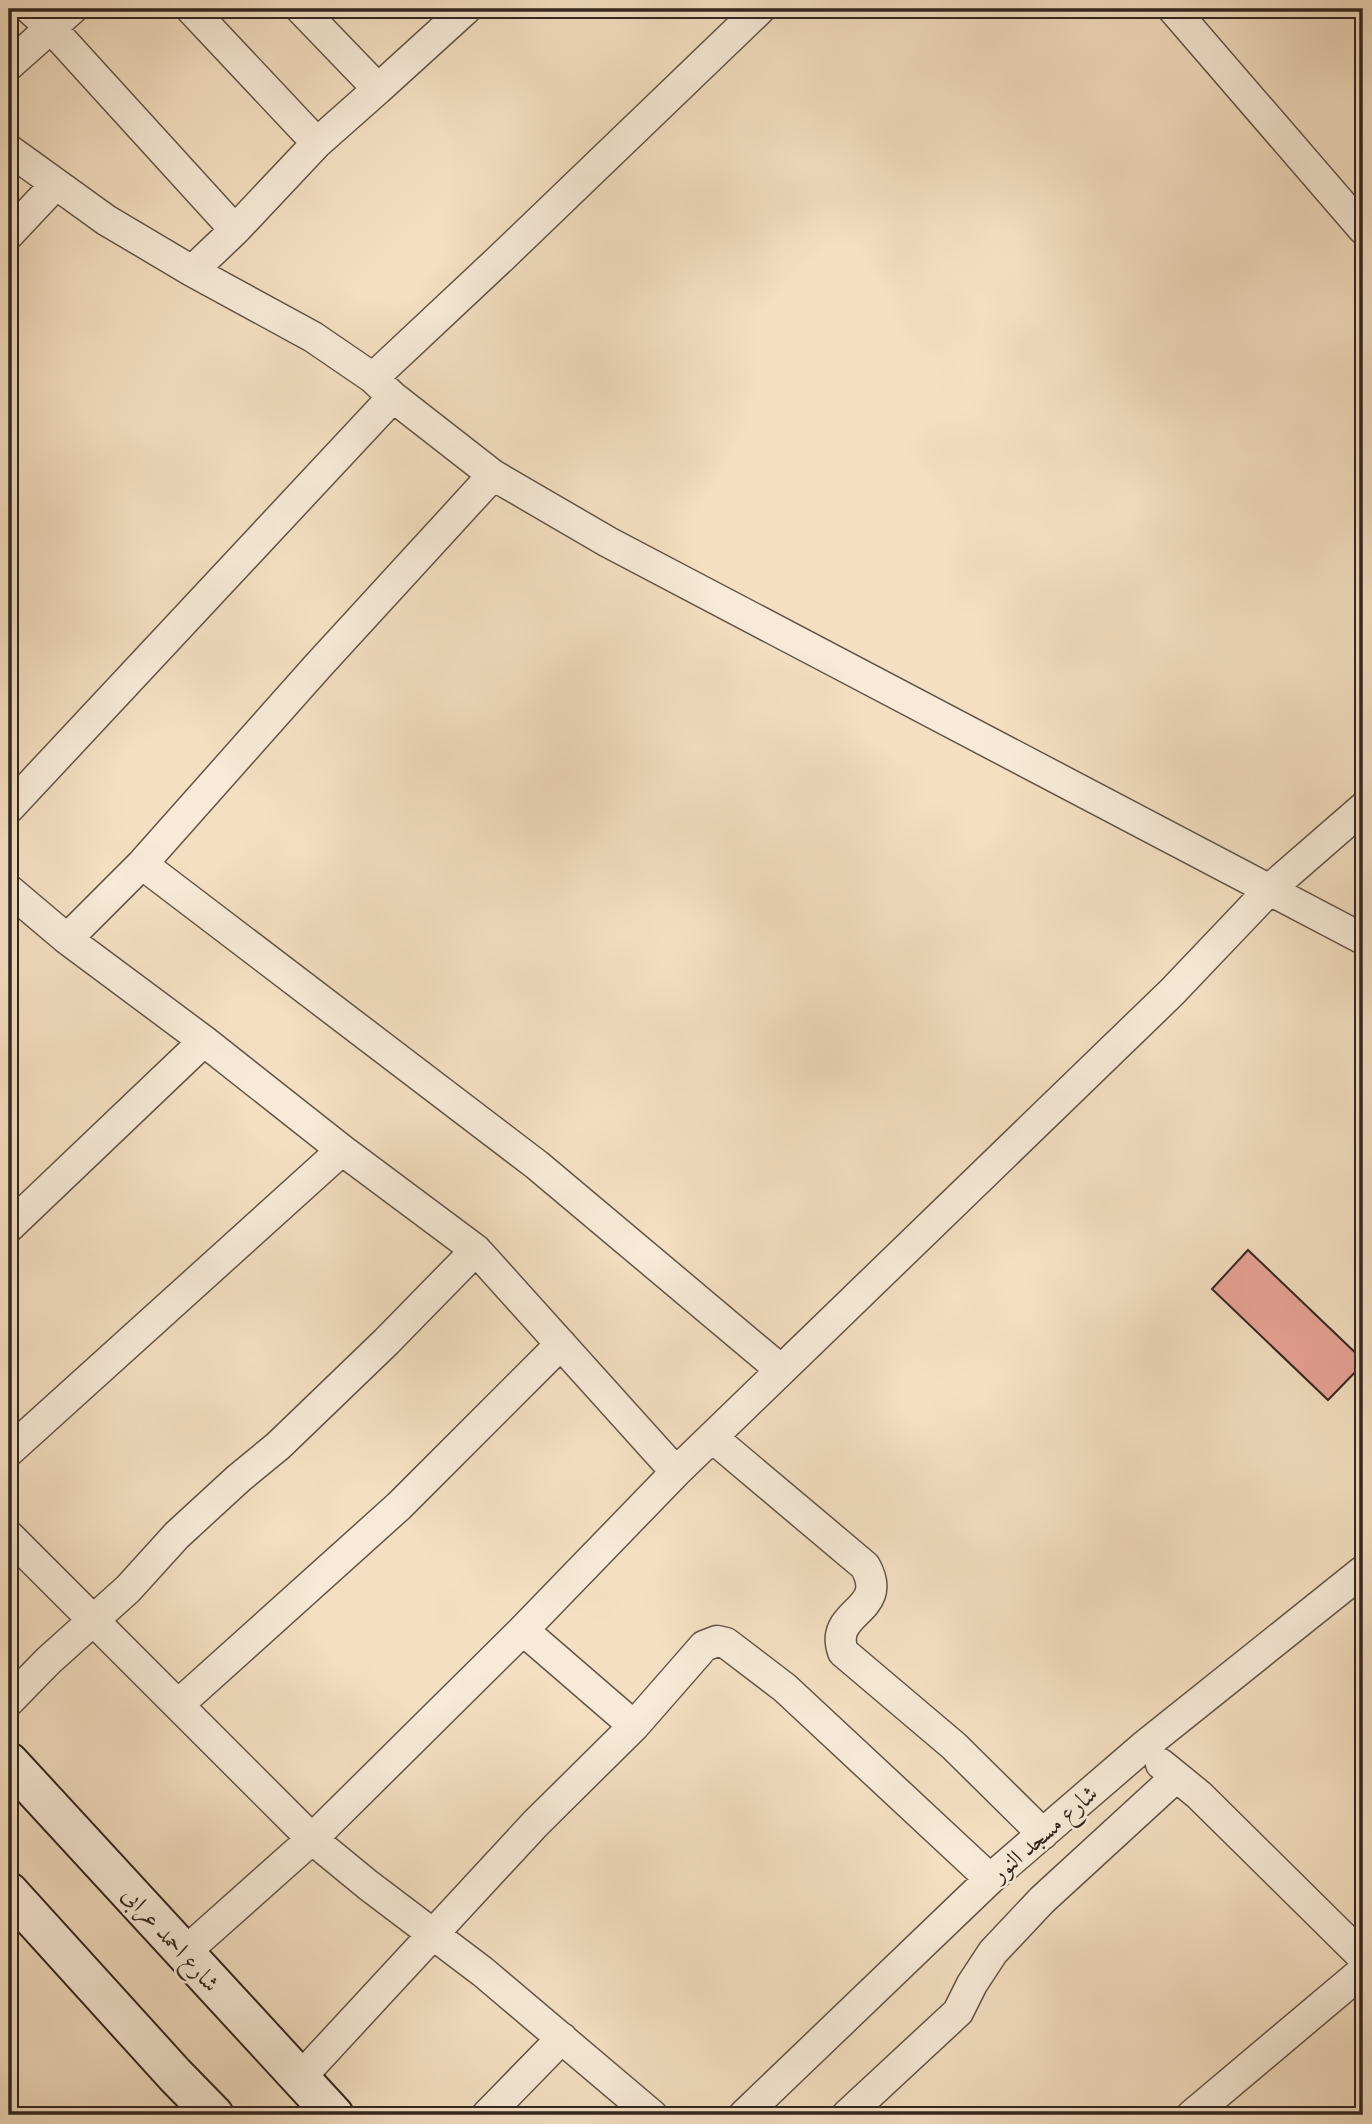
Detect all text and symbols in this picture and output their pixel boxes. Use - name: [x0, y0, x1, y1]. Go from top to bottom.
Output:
- street label: شارع مسجد النور: [981, 1776, 1107, 1893]
- street label: شارع احمد عرابى: [112, 1878, 229, 2001]

